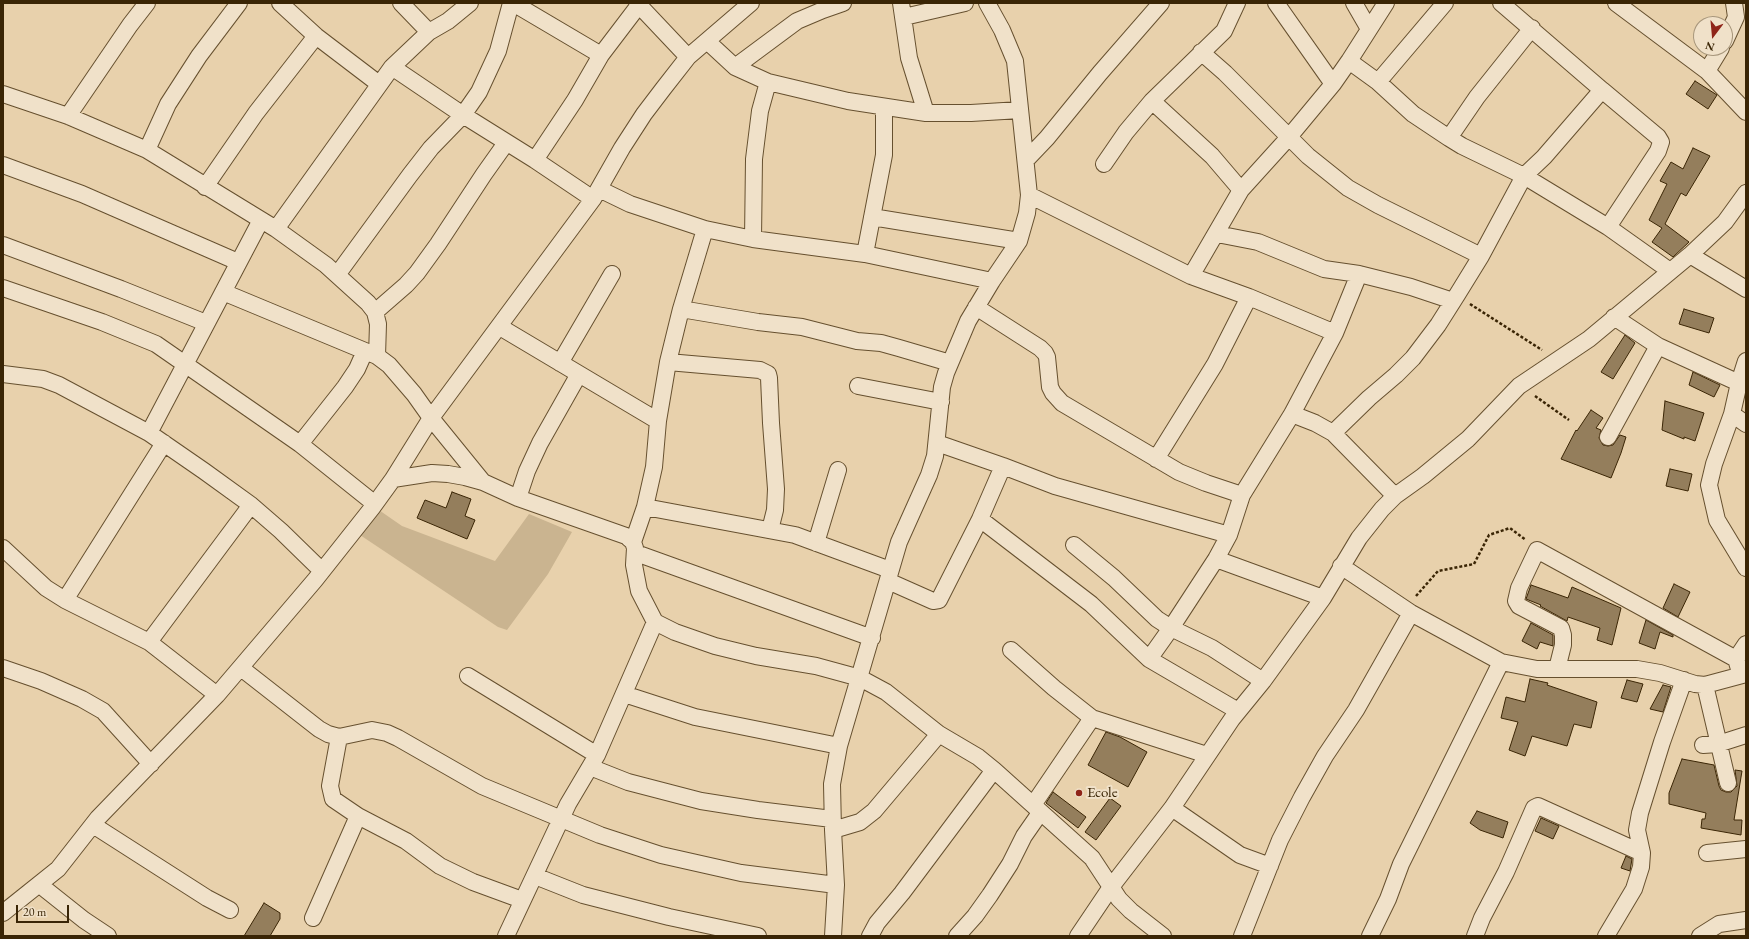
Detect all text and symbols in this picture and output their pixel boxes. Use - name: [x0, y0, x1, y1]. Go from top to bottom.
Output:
- north arrow: [1693, 16, 1733, 56]
- text: N: [1704, 39, 1716, 55]
- place label: Ecole: [1087, 784, 1118, 802]
- marker: Ecole: [1074, 788, 1084, 798]
- scale bar: [18, 897, 71, 923]
- text: 20 m: [23, 904, 46, 920]

